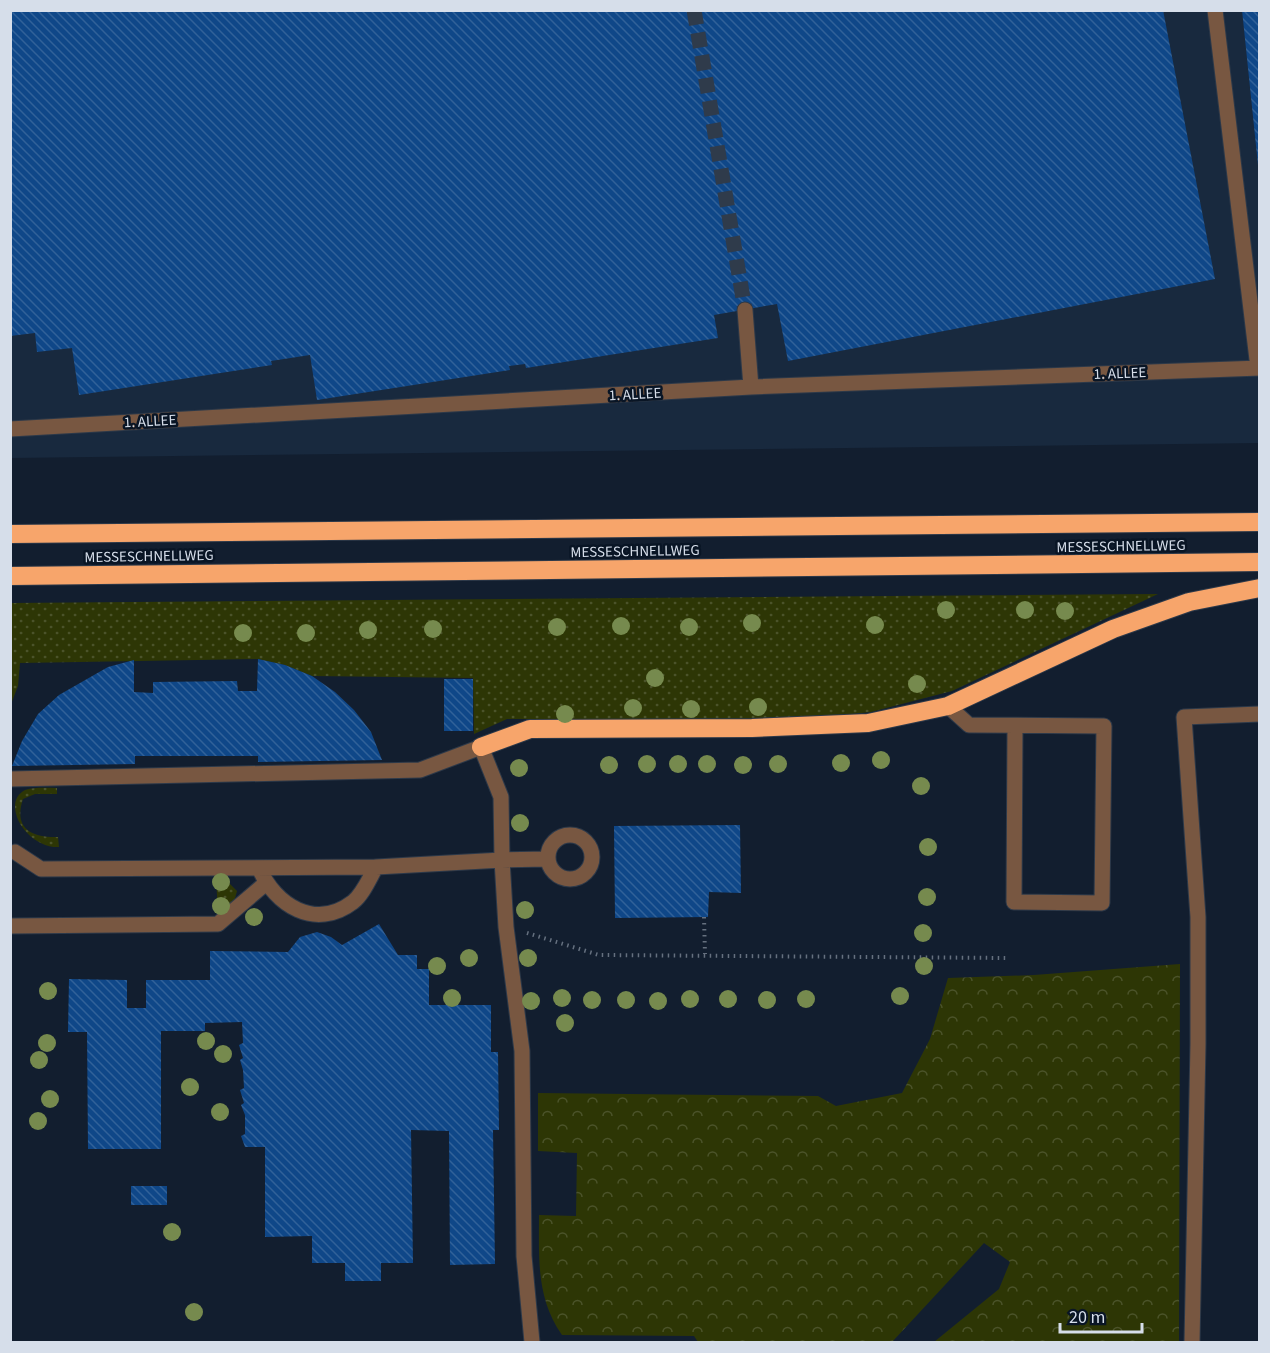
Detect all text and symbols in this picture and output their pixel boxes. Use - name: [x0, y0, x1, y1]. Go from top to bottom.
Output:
- street label: 1. ALLEE: [1093, 362, 1147, 385]
- street label: 1. ALLEE: [608, 383, 662, 406]
- street label: 1. ALLEE: [123, 410, 177, 433]
- street label: MESSESCHNELLWEG: [1056, 535, 1186, 558]
- street label: MESSESCHNELLWEG: [570, 540, 700, 563]
- street label: MESSESCHNELLWEG: [84, 545, 214, 568]
- scale bar: [1060, 1296, 1142, 1334]
- text: 20 m: [1069, 1305, 1105, 1330]

